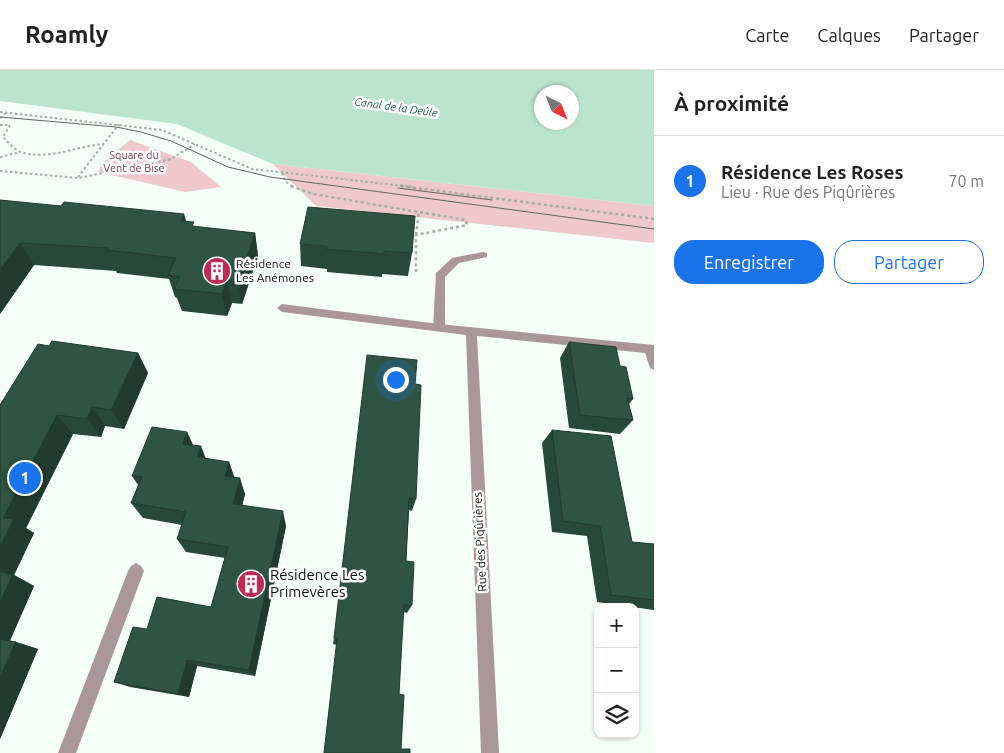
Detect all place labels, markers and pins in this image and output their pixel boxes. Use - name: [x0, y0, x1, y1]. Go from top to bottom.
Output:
- building icon: Résidence Les Anémones: [202, 256, 232, 286]
- place label: Résidence Les Anémones: [236, 257, 314, 284]
- pin: 1: [9, 459, 41, 497]
- place label: Résidence Les Primevères: [270, 566, 364, 600]
- building icon: Résidence Les Primevères: [236, 569, 266, 599]

